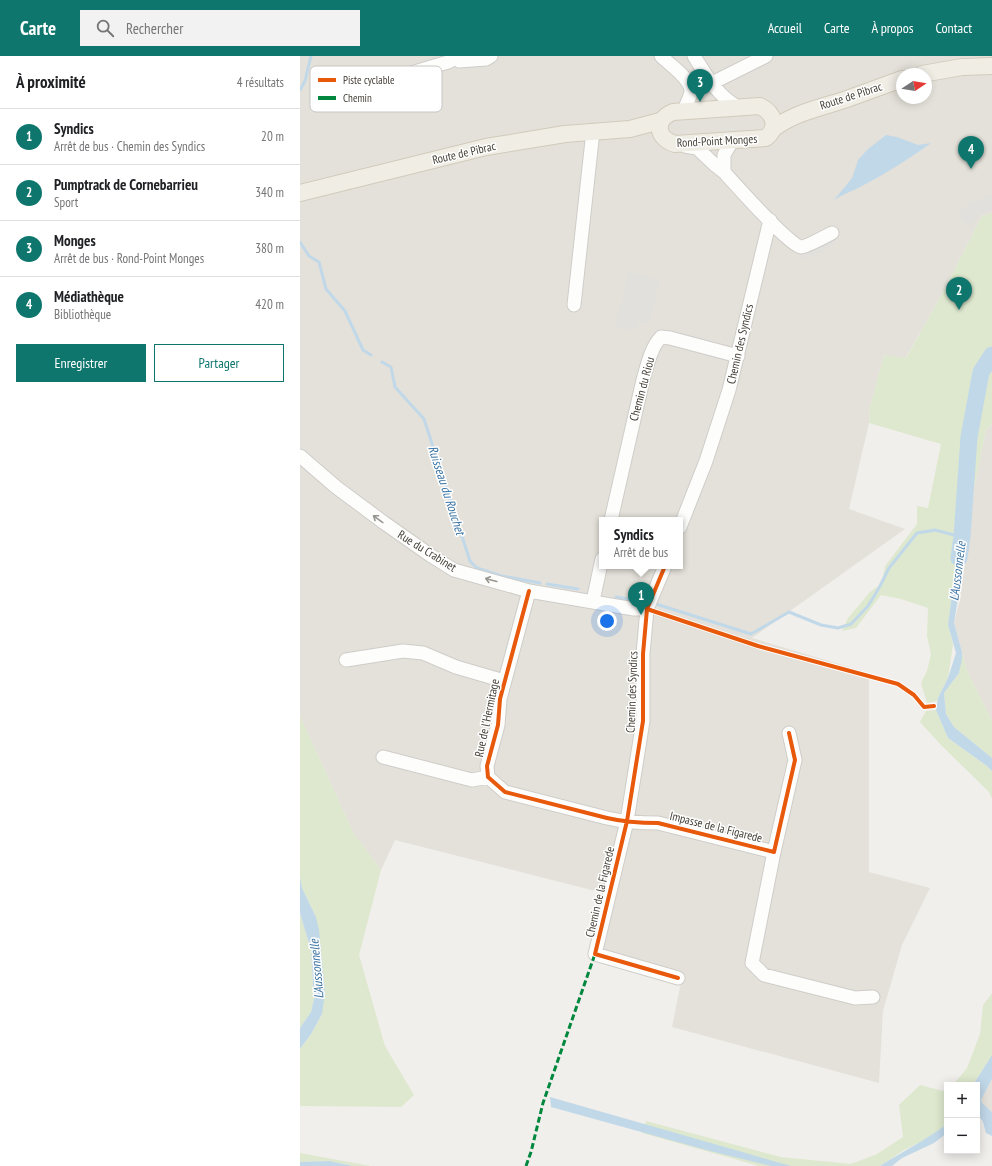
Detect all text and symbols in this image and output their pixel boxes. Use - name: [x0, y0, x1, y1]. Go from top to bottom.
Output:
- search box: [80, 10, 360, 46]
- text: Carte: [20, 16, 56, 40]
- icon: search: [94, 17, 116, 39]
- text: Rechercher: [126, 19, 183, 38]
- text: Accueil: [768, 19, 802, 37]
- text: Carte: [824, 19, 850, 37]
- text: À propos: [872, 19, 914, 37]
- text: Contact: [936, 19, 972, 37]
- legend: [310, 66, 442, 112]
- north arrow: [896, 68, 932, 104]
- pin: 3: [687, 69, 713, 102]
- text: À proximité: [16, 71, 86, 93]
- text: Piste cyclable: [343, 73, 395, 87]
- text: 4 résultats: [237, 74, 284, 91]
- street label: Route de Pibrac: [818, 78, 885, 113]
- text: Chemin: [343, 91, 372, 105]
- text: Syndics: [54, 119, 94, 138]
- text: 1: [26, 128, 32, 145]
- text: 20 m: [261, 128, 284, 145]
- street label: Rond-Point Monges: [676, 131, 758, 150]
- pin: 4: [958, 136, 984, 169]
- text: Arrêt de bus · Chemin des Syndics: [54, 138, 205, 155]
- street label: Route de Pibrac: [431, 138, 498, 167]
- text: Pumptrack de Cornebarrieu: [54, 175, 198, 194]
- text: 2: [26, 184, 32, 201]
- text: 340 m: [255, 184, 284, 201]
- text: Sport: [54, 194, 78, 211]
- text: Monges: [54, 231, 96, 250]
- text: 3: [26, 240, 32, 257]
- text: 380 m: [255, 240, 284, 257]
- text: Arrêt de bus · Rond-Point Monges: [54, 250, 204, 267]
- pin: 2: [946, 277, 972, 310]
- text: Médiathèque: [54, 287, 124, 306]
- text: 4: [26, 296, 32, 313]
- text: 420 m: [255, 296, 284, 313]
- street label: Chemin des Syndics: [723, 302, 756, 385]
- text: Bibliothèque: [54, 306, 111, 323]
- button: Enregistrer: [16, 344, 146, 382]
- button: Partager: [154, 344, 284, 382]
- street label: Chemin du Riou: [626, 355, 657, 423]
- water label: Ruisseau du Rouchet: [424, 443, 469, 538]
- one-way arrow: [373, 515, 384, 523]
- popup: [599, 517, 683, 569]
- text: Syndics: [614, 525, 654, 544]
- street label: Rue du Crabinet: [395, 527, 460, 575]
- water label: L'Aussonnelle: [945, 539, 970, 602]
- text: Arrêt de bus: [614, 544, 668, 561]
- one-way arrow: [485, 576, 498, 583]
- pin: 1: [628, 582, 654, 615]
- your location: [597, 611, 617, 631]
- street label: Chemin des Syndics: [623, 651, 640, 733]
- street label: Rue de l'Hermitage: [471, 677, 502, 758]
- street label: Impasse de la Figarede: [668, 808, 764, 845]
- street label: Chemin de la Figarede: [582, 845, 617, 939]
- water label: L'Aussonnelle: [305, 937, 328, 999]
- map controls: [944, 1082, 980, 1154]
- button: +: [944, 1082, 980, 1118]
- button: −: [944, 1118, 980, 1154]

